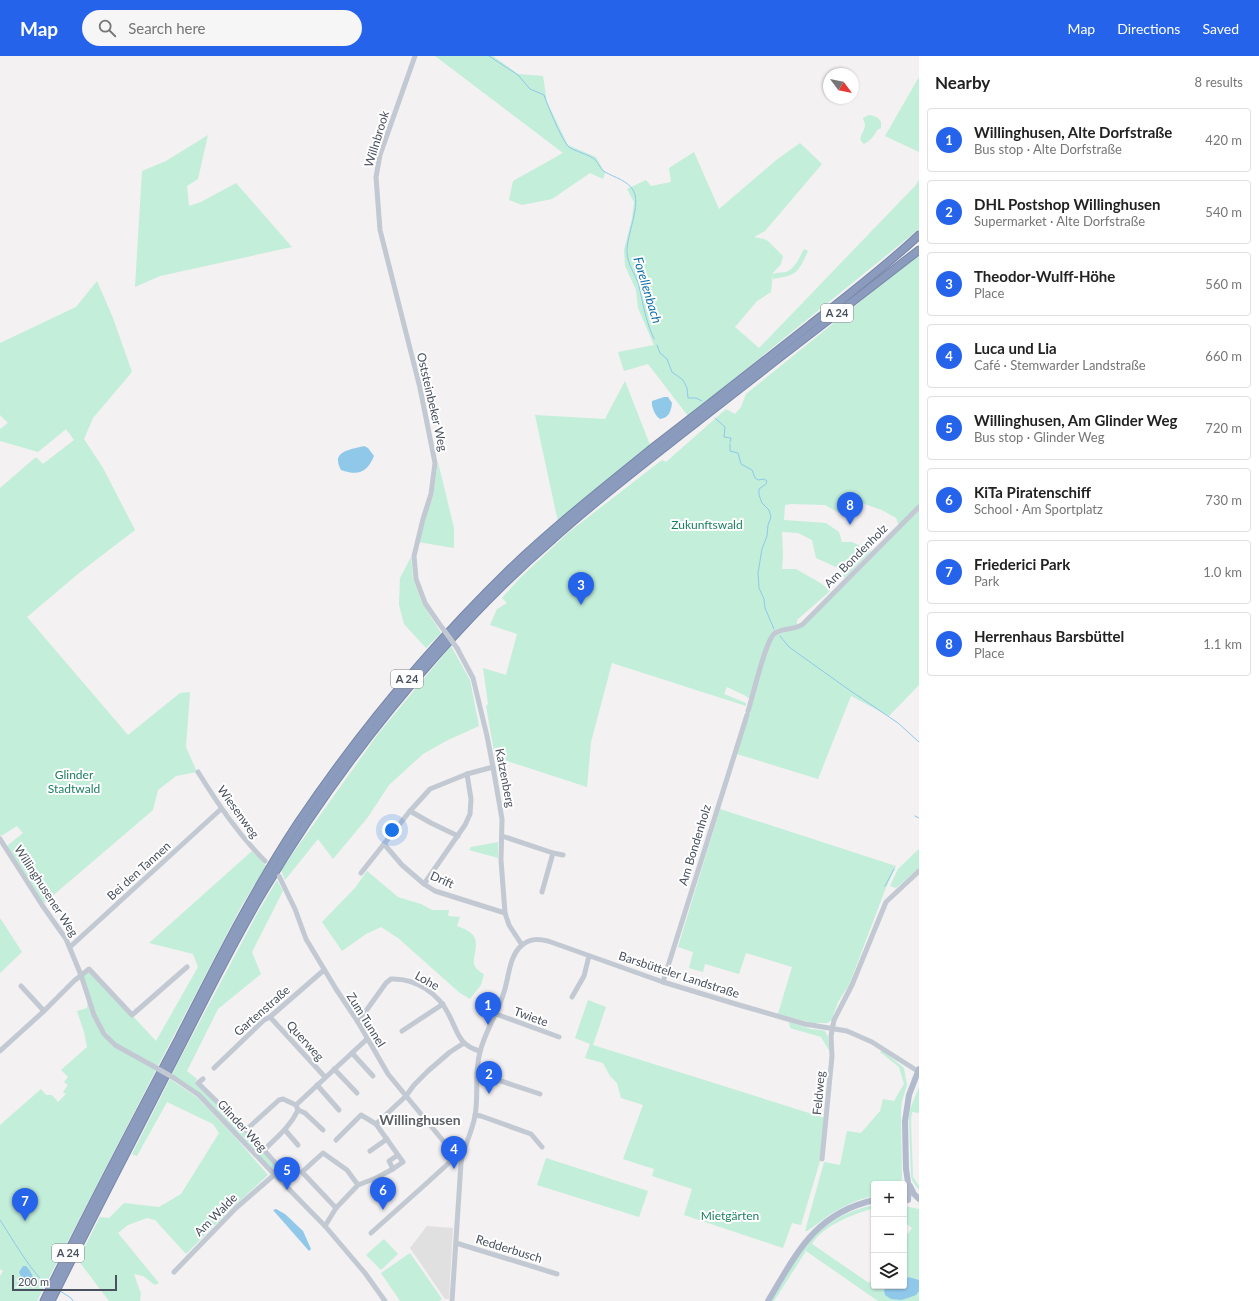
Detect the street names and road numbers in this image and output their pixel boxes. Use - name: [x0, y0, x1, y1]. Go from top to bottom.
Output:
- street label: Willnbrook: [361, 108, 392, 169]
- road number: A 24: [821, 304, 853, 322]
- street label: Oststeinbeker Weg: [414, 351, 451, 453]
- street label: Am Bondenholz: [821, 520, 891, 591]
- road number: A 24: [391, 670, 423, 688]
- street label: Katzenberg: [492, 747, 519, 809]
- street label: Wiesenweg: [214, 782, 263, 841]
- street label: Am Bondenholz: [675, 802, 714, 887]
- street label: Bei den Tannen: [104, 838, 174, 903]
- street label: Willinghusener Weg: [11, 842, 82, 939]
- street label: Drift: [428, 868, 457, 892]
- street label: Barsbütteler Landstraße: [617, 948, 741, 1001]
- street label: Lohe: [412, 968, 442, 993]
- street label: Gartenstraße: [231, 982, 293, 1039]
- street label: Zum Tunnel: [344, 990, 389, 1050]
- street label: Twiete: [512, 1003, 550, 1030]
- street label: Querweg: [283, 1017, 327, 1064]
- street label: Feldweg: [809, 1070, 828, 1116]
- street label: Glinder Weg: [215, 1097, 270, 1155]
- street label: Am Walde: [191, 1190, 240, 1239]
- street label: Redderbusch: [474, 1231, 544, 1266]
- road number: A 24: [52, 1244, 84, 1262]

